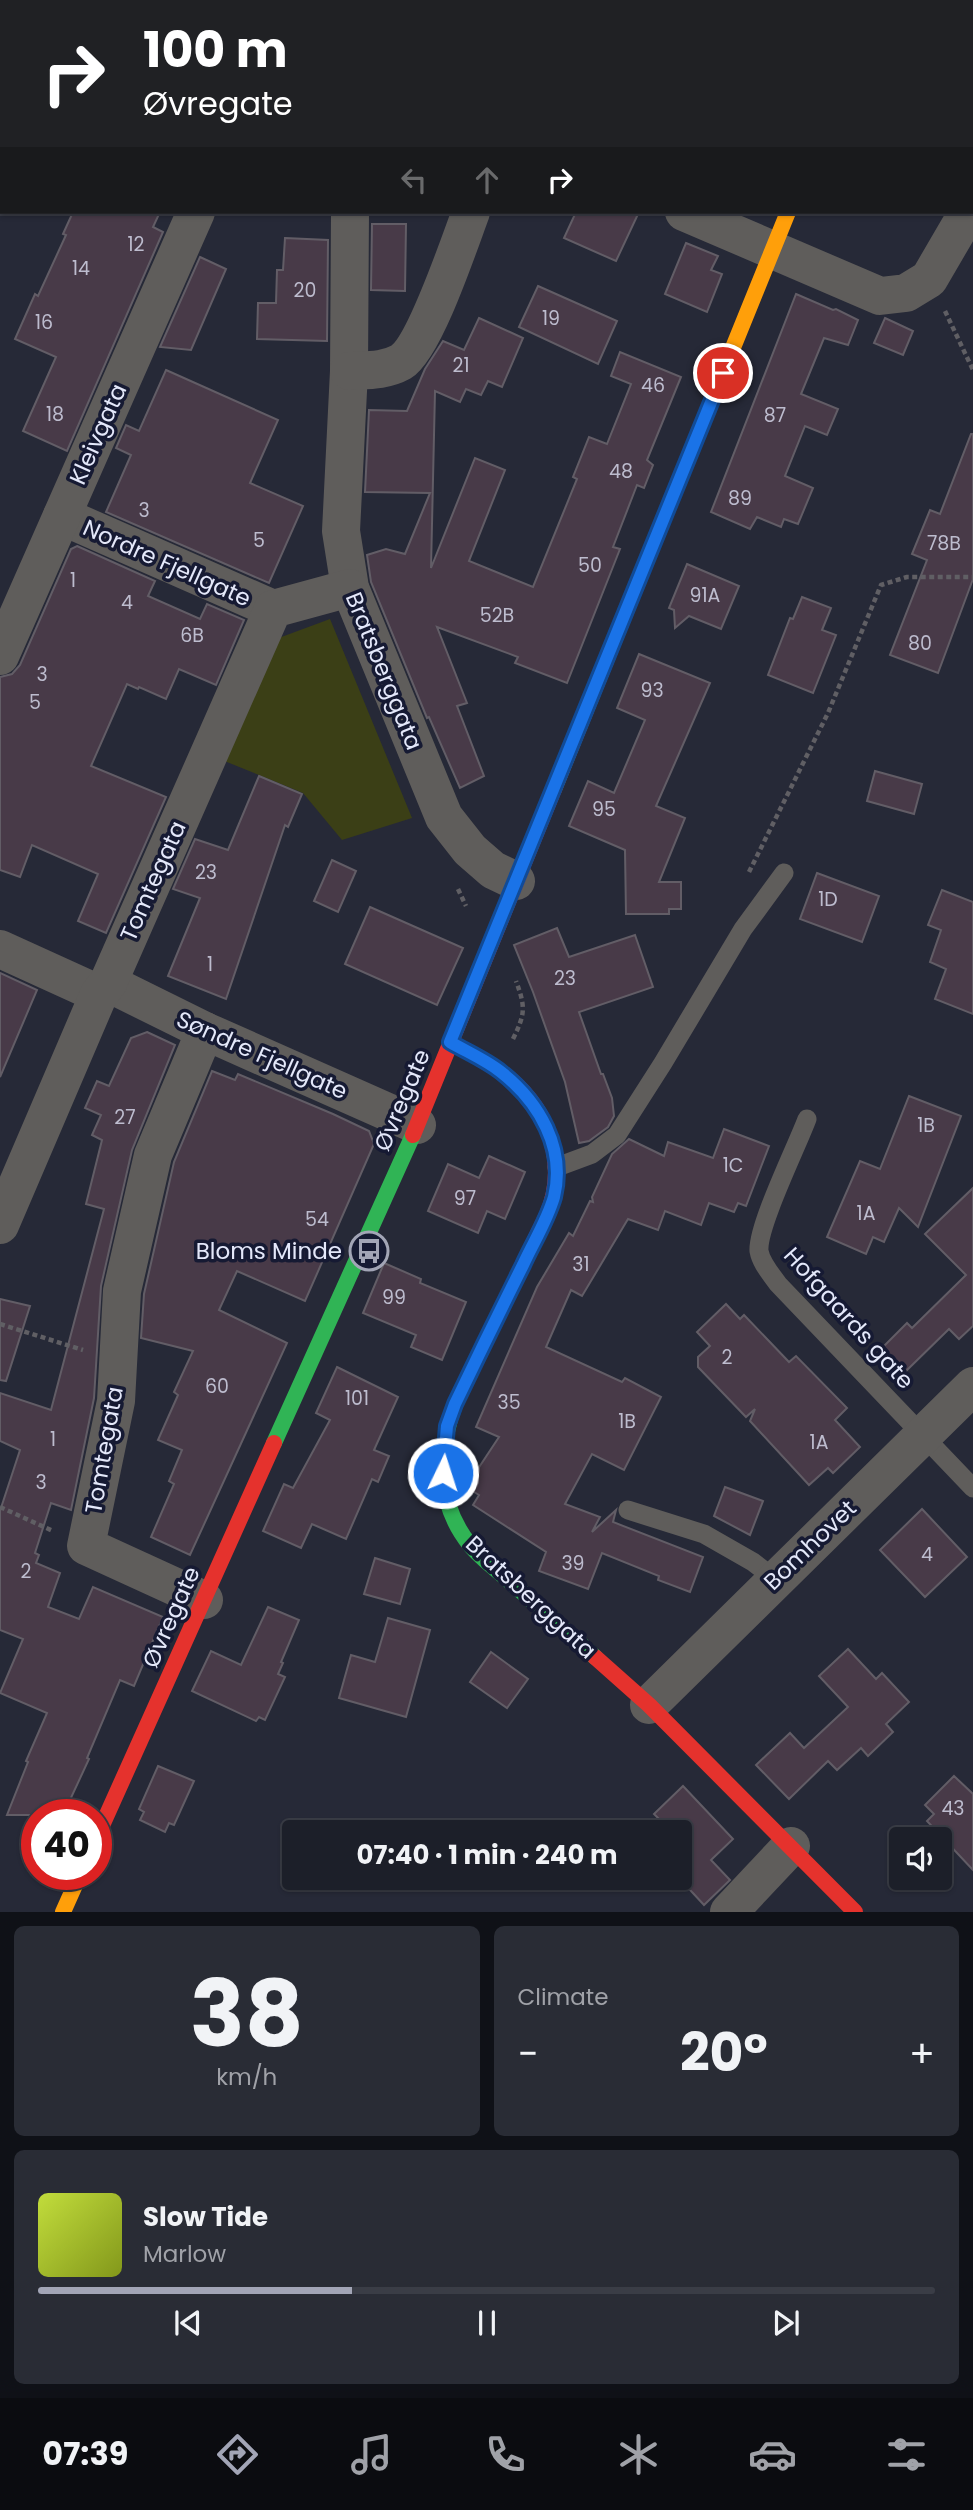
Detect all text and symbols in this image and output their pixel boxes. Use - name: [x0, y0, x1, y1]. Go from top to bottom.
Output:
- text: 100 m: [143, 16, 288, 84]
- icon: right: [28, 28, 119, 119]
- text: Øvregate: [143, 81, 293, 126]
- icon: left: [395, 161, 433, 199]
- icon: ahead: [468, 161, 506, 199]
- icon: right: [541, 161, 579, 199]
- house number: 12: [127, 231, 145, 258]
- house number: 14: [72, 255, 90, 282]
- house number: 20: [294, 277, 316, 304]
- house number: 19: [542, 305, 560, 332]
- house number: 16: [35, 309, 53, 336]
- pin: [693, 343, 753, 403]
- house number: 21: [452, 352, 470, 379]
- icon: arrive: [704, 354, 742, 392]
- house number: 46: [641, 372, 665, 399]
- street label: Kleivgata: [62, 378, 134, 490]
- house number: 18: [46, 401, 64, 428]
- house number: 87: [764, 402, 786, 429]
- house number: 48: [609, 458, 633, 485]
- house number: 89: [728, 485, 752, 512]
- house number: 3: [138, 497, 150, 524]
- street label: Nordre Fjellgate: [78, 512, 256, 614]
- house number: 5: [253, 527, 265, 554]
- house number: 78B: [927, 530, 961, 557]
- house number: 50: [578, 552, 602, 579]
- house number: 1: [70, 567, 76, 594]
- house number: 91A: [690, 582, 721, 609]
- street label: Bratsberggata: [338, 587, 430, 755]
- house number: 4: [121, 589, 133, 616]
- house number: 52B: [480, 602, 514, 629]
- house number: 6B: [180, 622, 204, 649]
- house number: 80: [908, 630, 932, 657]
- house number: 3: [36, 661, 48, 688]
- house number: 93: [640, 677, 664, 704]
- house number: 5: [29, 689, 41, 716]
- house number: 95: [592, 796, 616, 823]
- street label: Tomtegata: [112, 816, 194, 946]
- house number: 23: [195, 859, 217, 886]
- house number: 1D: [818, 886, 838, 913]
- house number: 1: [207, 951, 213, 978]
- house number: 23: [554, 965, 576, 992]
- street label: Søndre Fjellgate: [171, 1003, 353, 1107]
- street label: Øvregate: [366, 1044, 438, 1156]
- house number: 27: [114, 1104, 136, 1131]
- house number: 1B: [917, 1112, 935, 1139]
- house number: 1C: [723, 1152, 743, 1179]
- house number: 97: [454, 1185, 476, 1212]
- house number: 1A: [857, 1200, 876, 1227]
- house number: 54: [305, 1206, 329, 1233]
- bus stop icon: Bloms Minde: [348, 1230, 390, 1272]
- place label: Bloms Minde: [196, 1235, 342, 1267]
- street label: Hofgaards gate: [777, 1240, 921, 1396]
- house number: 31: [572, 1251, 590, 1278]
- house number: 99: [382, 1284, 406, 1311]
- house number: 2: [722, 1344, 733, 1371]
- house number: 60: [205, 1373, 229, 1400]
- street label: Tomtegata: [77, 1384, 131, 1516]
- house number: 101: [345, 1385, 369, 1412]
- house number: 35: [497, 1389, 521, 1416]
- house number: 1B: [618, 1408, 636, 1435]
- house number: 1: [50, 1426, 56, 1453]
- house number: 1A: [810, 1429, 829, 1456]
- position arrow: [406, 1436, 480, 1510]
- house number: 3: [35, 1469, 47, 1496]
- street label: Bomhovet: [757, 1493, 863, 1597]
- street label: Bratsberggata: [459, 1528, 603, 1666]
- house number: 4: [921, 1541, 933, 1568]
- house number: 39: [561, 1550, 585, 1577]
- house number: 2: [21, 1558, 32, 1585]
- street label: Øvregate: [135, 1561, 207, 1673]
- house number: 43: [941, 1795, 965, 1822]
- speed limit sign: 40: [21, 1799, 112, 1890]
- map controls: [889, 1827, 952, 1890]
- button: sound: [889, 1827, 952, 1890]
- text: 07:40 · 1 min · 240 m: [357, 1837, 617, 1873]
- text: 38: [190, 1950, 304, 2078]
- text: Climate: [518, 1981, 608, 2013]
- text: 20°: [680, 2016, 768, 2089]
- text: −: [518, 2027, 538, 2080]
- text: +: [909, 2027, 935, 2080]
- text: km/h: [216, 2061, 277, 2093]
- text: Slow Tide: [143, 2199, 268, 2235]
- text: Marlow: [143, 2238, 226, 2270]
- icon: previous: [169, 2304, 207, 2342]
- icon: pause: [468, 2304, 506, 2342]
- icon: next: [767, 2304, 805, 2342]
- icon: directions: [213, 2430, 262, 2479]
- icon: music: [347, 2430, 396, 2479]
- icon: phone: [481, 2430, 530, 2479]
- icon: climate: [614, 2430, 663, 2479]
- icon: car: [748, 2430, 797, 2479]
- icon: filters: [882, 2430, 931, 2479]
- text: 07:39: [42, 2431, 128, 2476]

